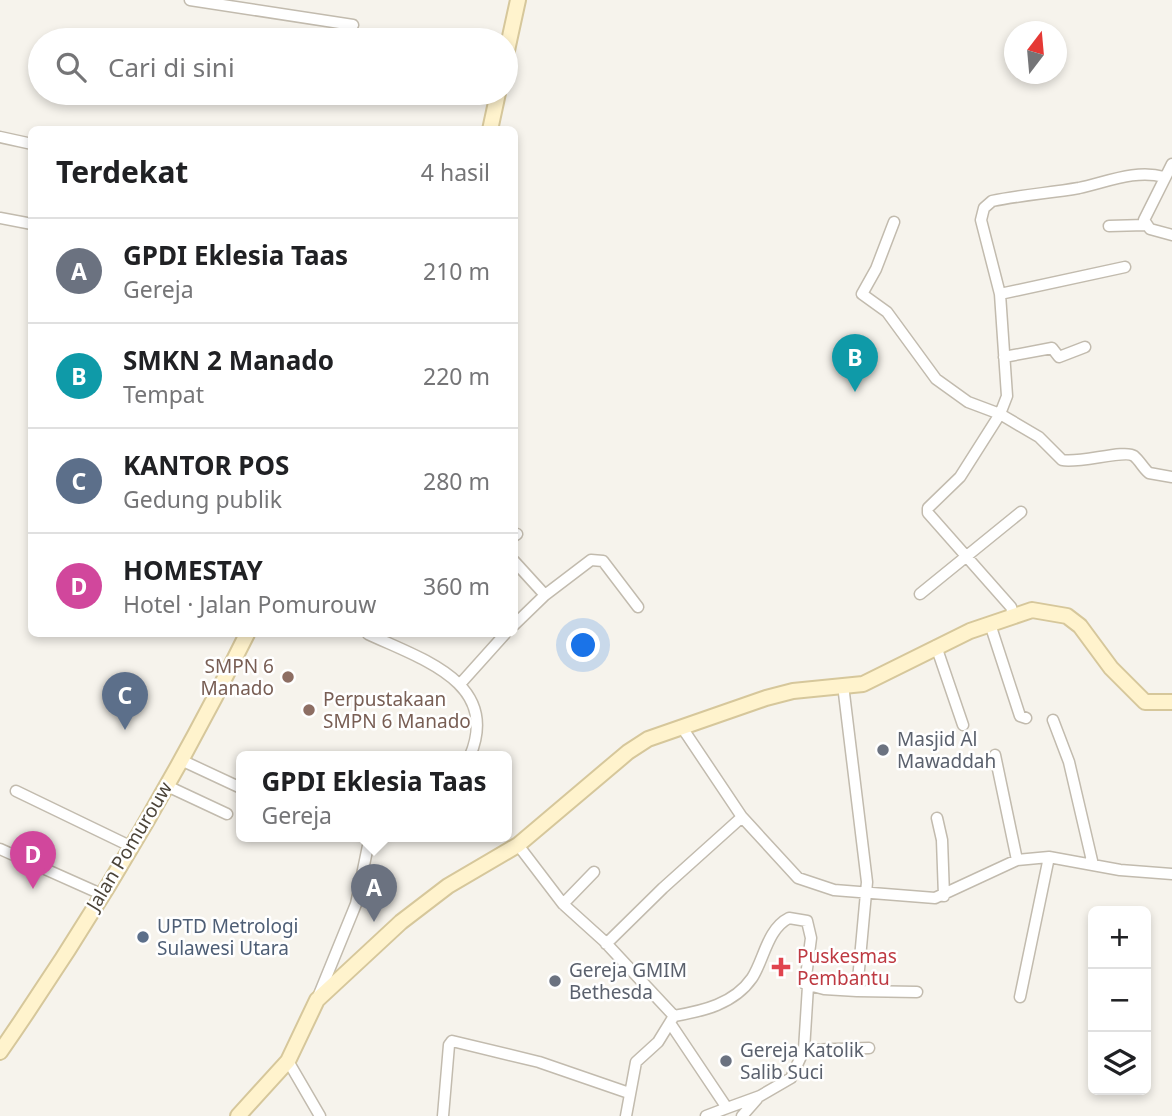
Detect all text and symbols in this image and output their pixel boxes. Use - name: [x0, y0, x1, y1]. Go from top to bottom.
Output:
- north arrow: [1004, 21, 1067, 84]
- search box: [28, 28, 518, 105]
- icon: search: [52, 48, 90, 86]
- text: Cari di sini: [108, 49, 235, 85]
- text: Terdekat: [56, 151, 188, 192]
- text: 4 hasil: [421, 156, 490, 188]
- text: GPDI Eklesia Taas: [123, 237, 348, 273]
- text: A: [71, 255, 87, 287]
- text: 210 m: [423, 255, 490, 287]
- text: Gereja: [123, 273, 194, 305]
- pin: B: [832, 334, 878, 392]
- text: SMKN 2 Manado: [123, 342, 334, 378]
- text: B: [71, 360, 87, 392]
- text: 220 m: [423, 360, 490, 392]
- text: Tempat: [123, 378, 204, 410]
- text: KANTOR POS: [123, 447, 289, 483]
- text: C: [72, 465, 86, 497]
- text: 280 m: [423, 465, 490, 497]
- text: Gedung publik: [123, 483, 282, 515]
- text: HOMESTAY: [123, 552, 263, 588]
- text: D: [71, 570, 87, 602]
- text: 360 m: [423, 570, 490, 602]
- text: Hotel · Jalan Pomurouw: [123, 588, 376, 620]
- your location: [566, 628, 600, 662]
- place label: SMPN 6 Manado: [201, 653, 274, 701]
- marker: SMPN 6 Manado: [280, 669, 296, 685]
- pin: C: [102, 672, 148, 730]
- place label: Perpustakaan SMPN 6 Manado: [323, 686, 471, 734]
- marker: Perpustakaan SMPN 6 Manado: [301, 702, 317, 718]
- place label: Masjid Al Mawaddah: [897, 726, 996, 774]
- marker: Masjid Al Mawaddah: [875, 742, 891, 758]
- popup: [236, 751, 512, 842]
- text: GPDI Eklesia Taas: [261, 763, 487, 799]
- street label: Jalan Pomurouw: [79, 777, 178, 917]
- text: Gereja: [261, 799, 332, 831]
- pin: D: [10, 831, 56, 889]
- pin: A: [351, 864, 397, 922]
- map controls: [1088, 906, 1151, 1095]
- button: +: [1088, 906, 1151, 969]
- place label: UPTD Metrologi Sulawesi Utara: [157, 913, 299, 961]
- marker: UPTD Metrologi Sulawesi Utara: [135, 929, 151, 945]
- place label: Puskesmas Pembantu: [797, 943, 897, 991]
- place label: Gereja GMIM Bethesda: [569, 957, 687, 1005]
- marker: Puskesmas Pembantu: [771, 957, 791, 977]
- button: −: [1088, 969, 1151, 1032]
- marker: Gereja GMIM Bethesda: [547, 973, 563, 989]
- button: layers: [1088, 1032, 1151, 1095]
- place label: Gereja Katolik Salib Suci: [740, 1037, 864, 1085]
- marker: Gereja Katolik Salib Suci: [718, 1053, 734, 1069]

